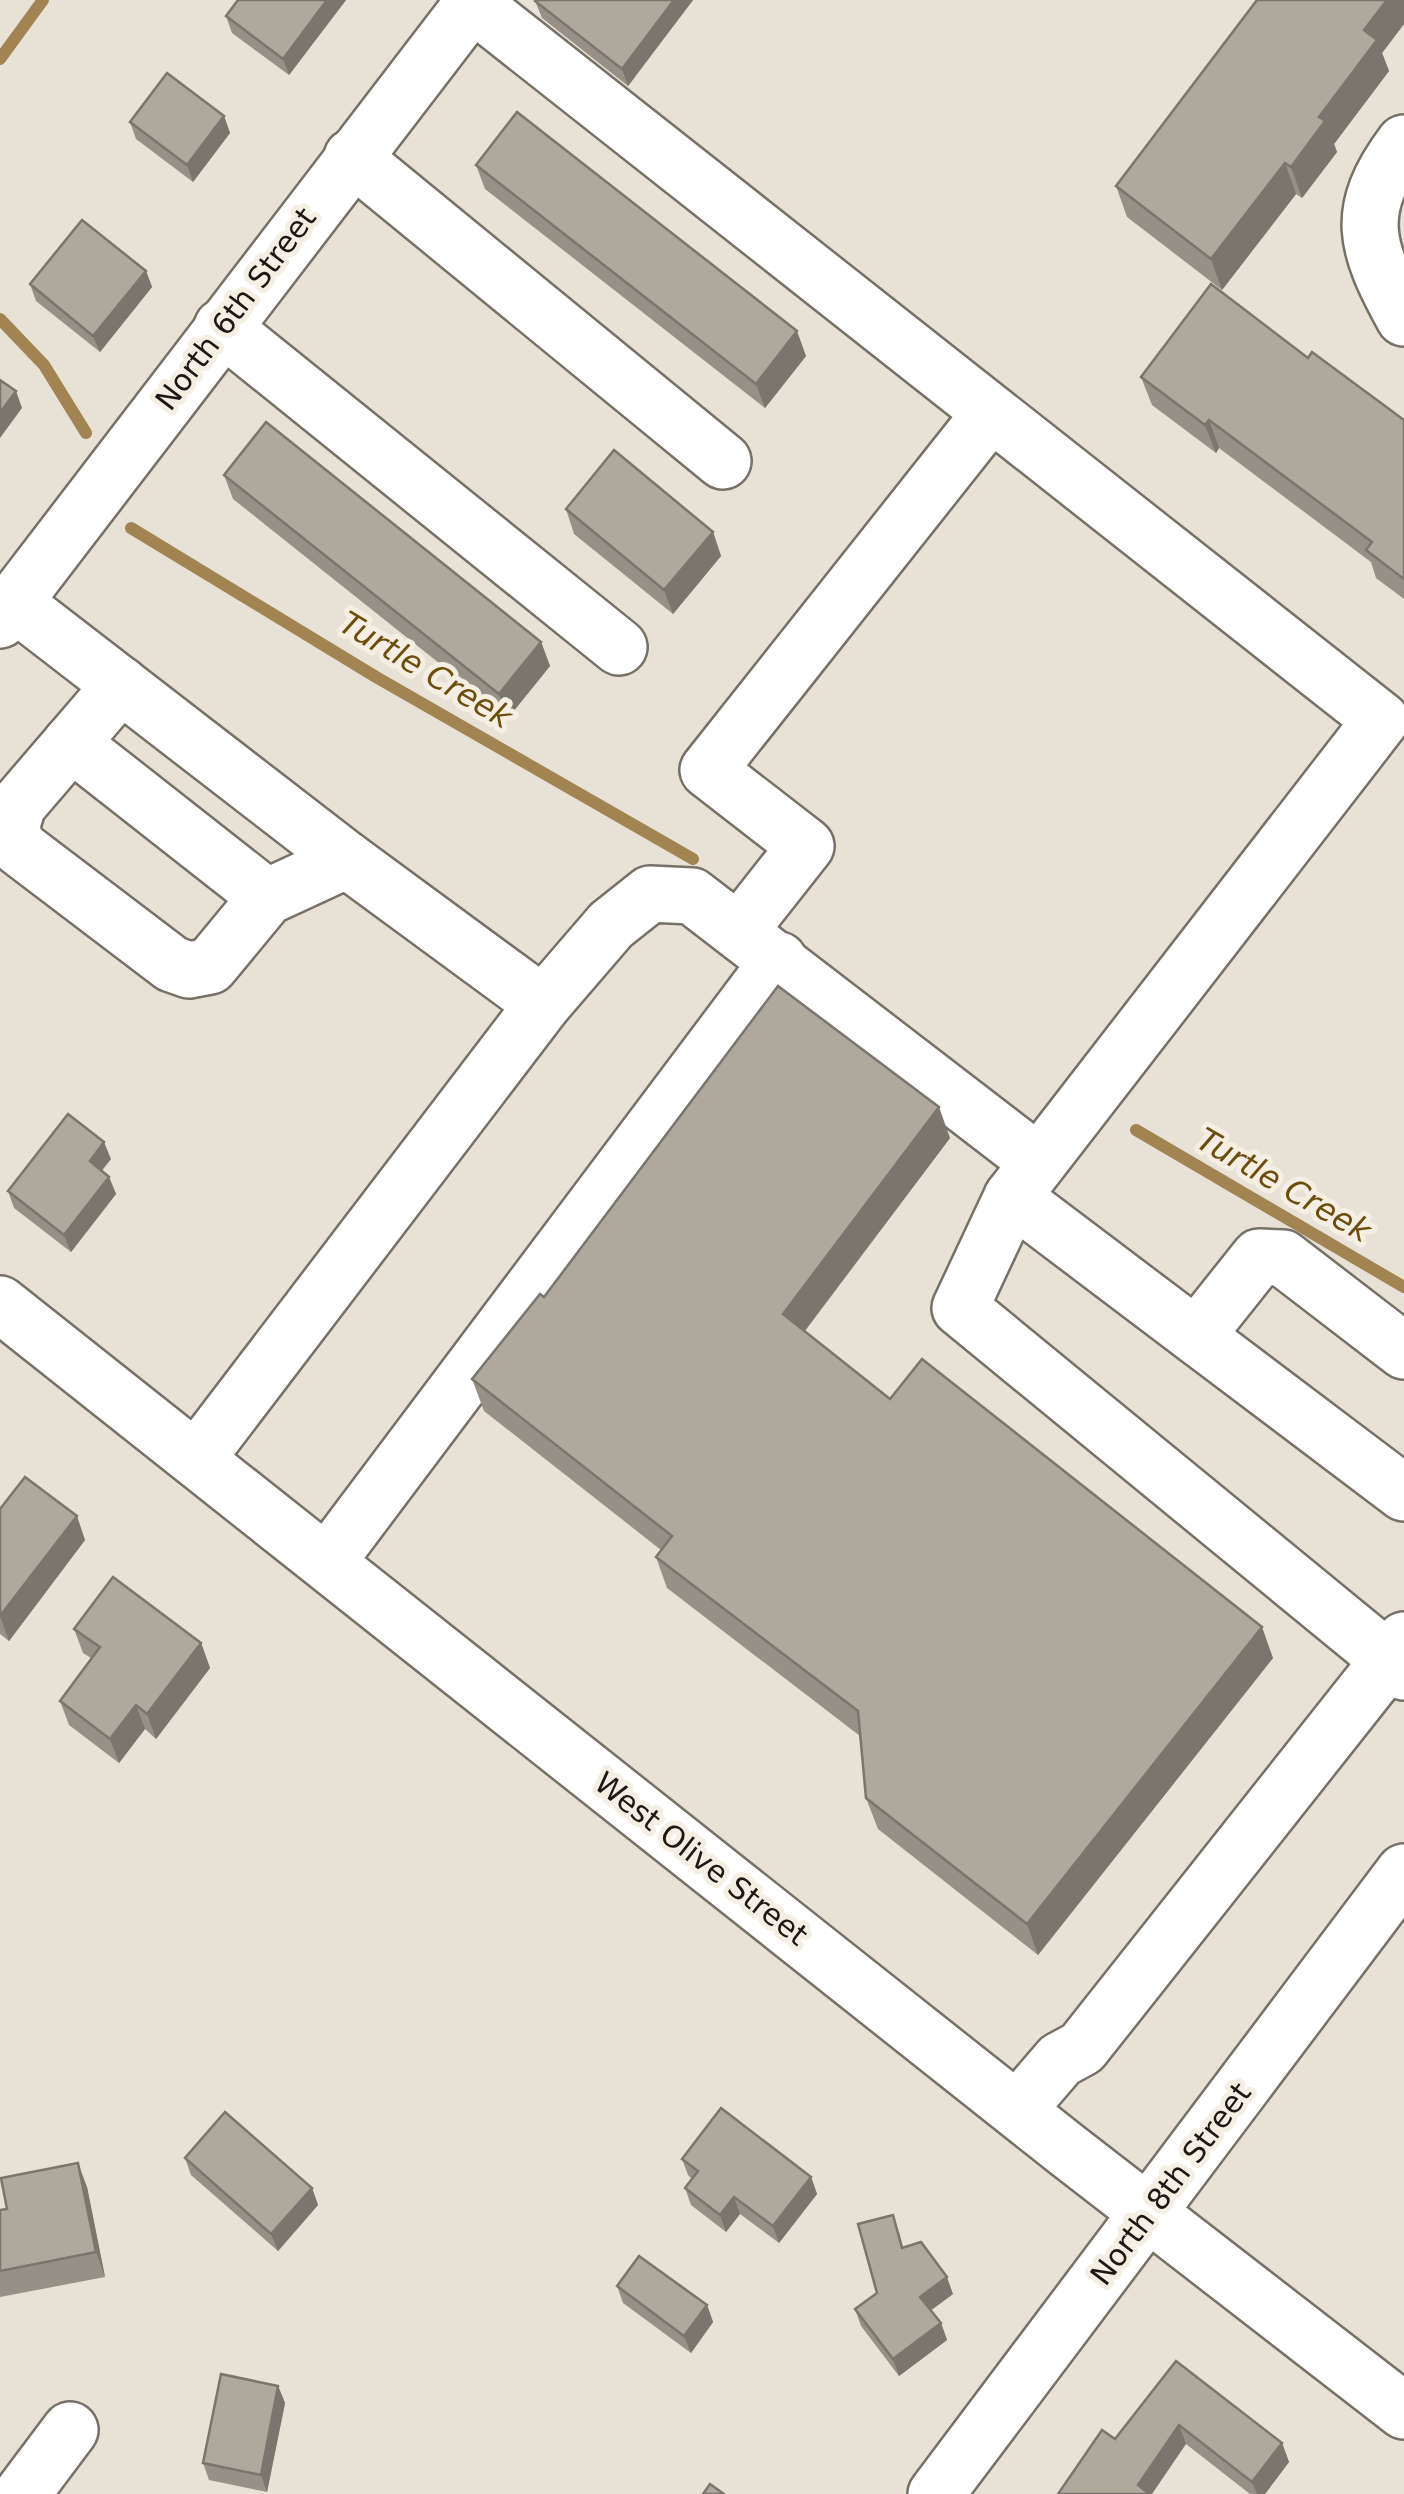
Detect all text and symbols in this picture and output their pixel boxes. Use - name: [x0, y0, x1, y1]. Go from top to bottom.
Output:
- street label: North 6th Street: [148, 201, 323, 417]
- water label: Turtle Creek: [333, 604, 520, 737]
- water label: Turtle Creek: [1190, 1120, 1379, 1251]
- street label: West Olive Street: [588, 1765, 815, 1953]
- street label: North 8th Street: [1083, 2076, 1258, 2292]

